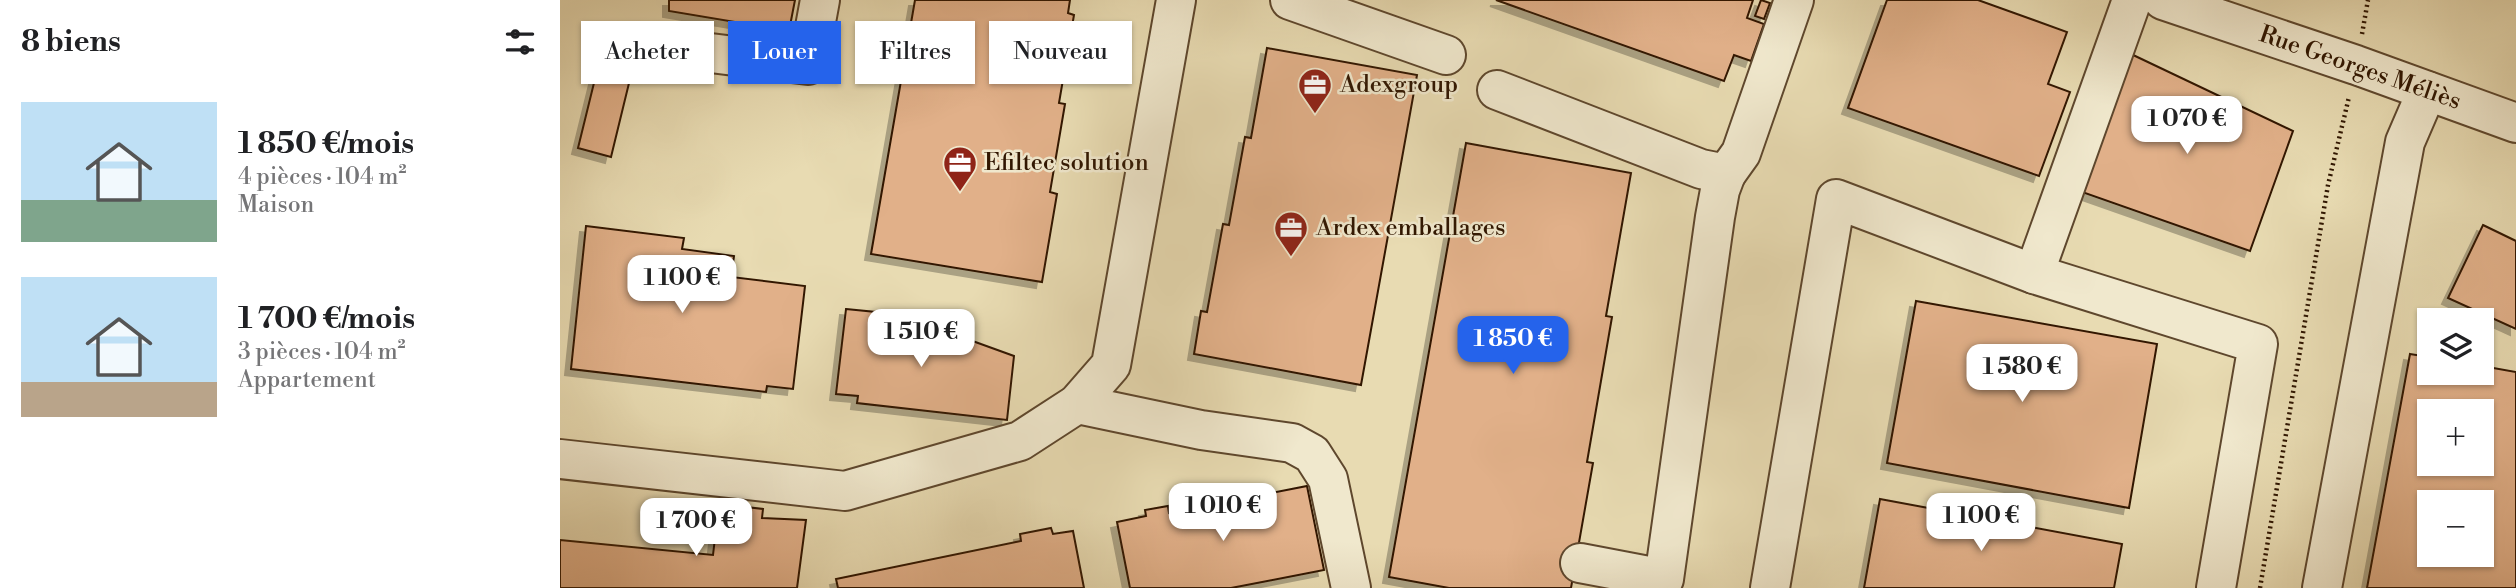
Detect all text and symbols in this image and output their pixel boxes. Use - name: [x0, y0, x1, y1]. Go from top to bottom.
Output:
- street label: Rue Georges Méliès: [2255, 19, 2465, 117]
- chip: Acheter: [581, 21, 714, 84]
- chip: Louer: [728, 21, 841, 84]
- chip: Filtres: [855, 21, 975, 84]
- chip: Nouveau: [989, 21, 1132, 84]
- text: 8 biens: [21, 23, 121, 61]
- icon: filters: [501, 23, 539, 61]
- office icon: Adexgroup: [1296, 66, 1334, 115]
- place label: Adexgroup: [1339, 70, 1458, 100]
- pin: 1 070 €: [2122, 96, 2252, 156]
- text: 1 070 €: [2147, 105, 2227, 133]
- text: 1 850 €/mois: [238, 125, 414, 163]
- icon: home: [77, 130, 161, 214]
- office icon: Efiltec solution: [941, 144, 979, 193]
- place label: Efiltec solution: [984, 148, 1149, 178]
- text: 4 pièces · 104 m²: [238, 163, 407, 191]
- text: Maison: [238, 191, 314, 219]
- office icon: Ardex emballages: [1272, 209, 1310, 258]
- place label: Ardex emballages: [1315, 213, 1505, 243]
- pin: 1 100 €: [617, 256, 747, 315]
- text: 1 100 €: [643, 264, 721, 292]
- text: 1 700 €/mois: [238, 300, 415, 338]
- icon: home: [77, 305, 161, 389]
- map controls: [2417, 308, 2494, 567]
- button: layers: [2417, 308, 2494, 385]
- pin: 1 510 €: [856, 310, 986, 369]
- pin: 1 850 €: [1448, 316, 1578, 376]
- text: 1 510 €: [884, 318, 958, 346]
- text: 1 850 €: [1473, 325, 1553, 353]
- text: 3 pièces · 104 m²: [238, 338, 406, 366]
- pin: 1 580 €: [1957, 344, 2087, 404]
- text: 1 580 €: [1982, 353, 2062, 381]
- text: Appartement: [238, 366, 376, 394]
- button: +: [2417, 399, 2494, 476]
- pin: 1 010 €: [1158, 484, 1288, 543]
- button: −: [2417, 490, 2494, 567]
- text: 1 010 €: [1185, 492, 1261, 520]
- pin: 1 100 €: [1916, 494, 2046, 553]
- pin: 1 700 €: [631, 498, 761, 558]
- text: 1 100 €: [1942, 502, 2020, 530]
- text: 1 700 €: [656, 507, 736, 535]

